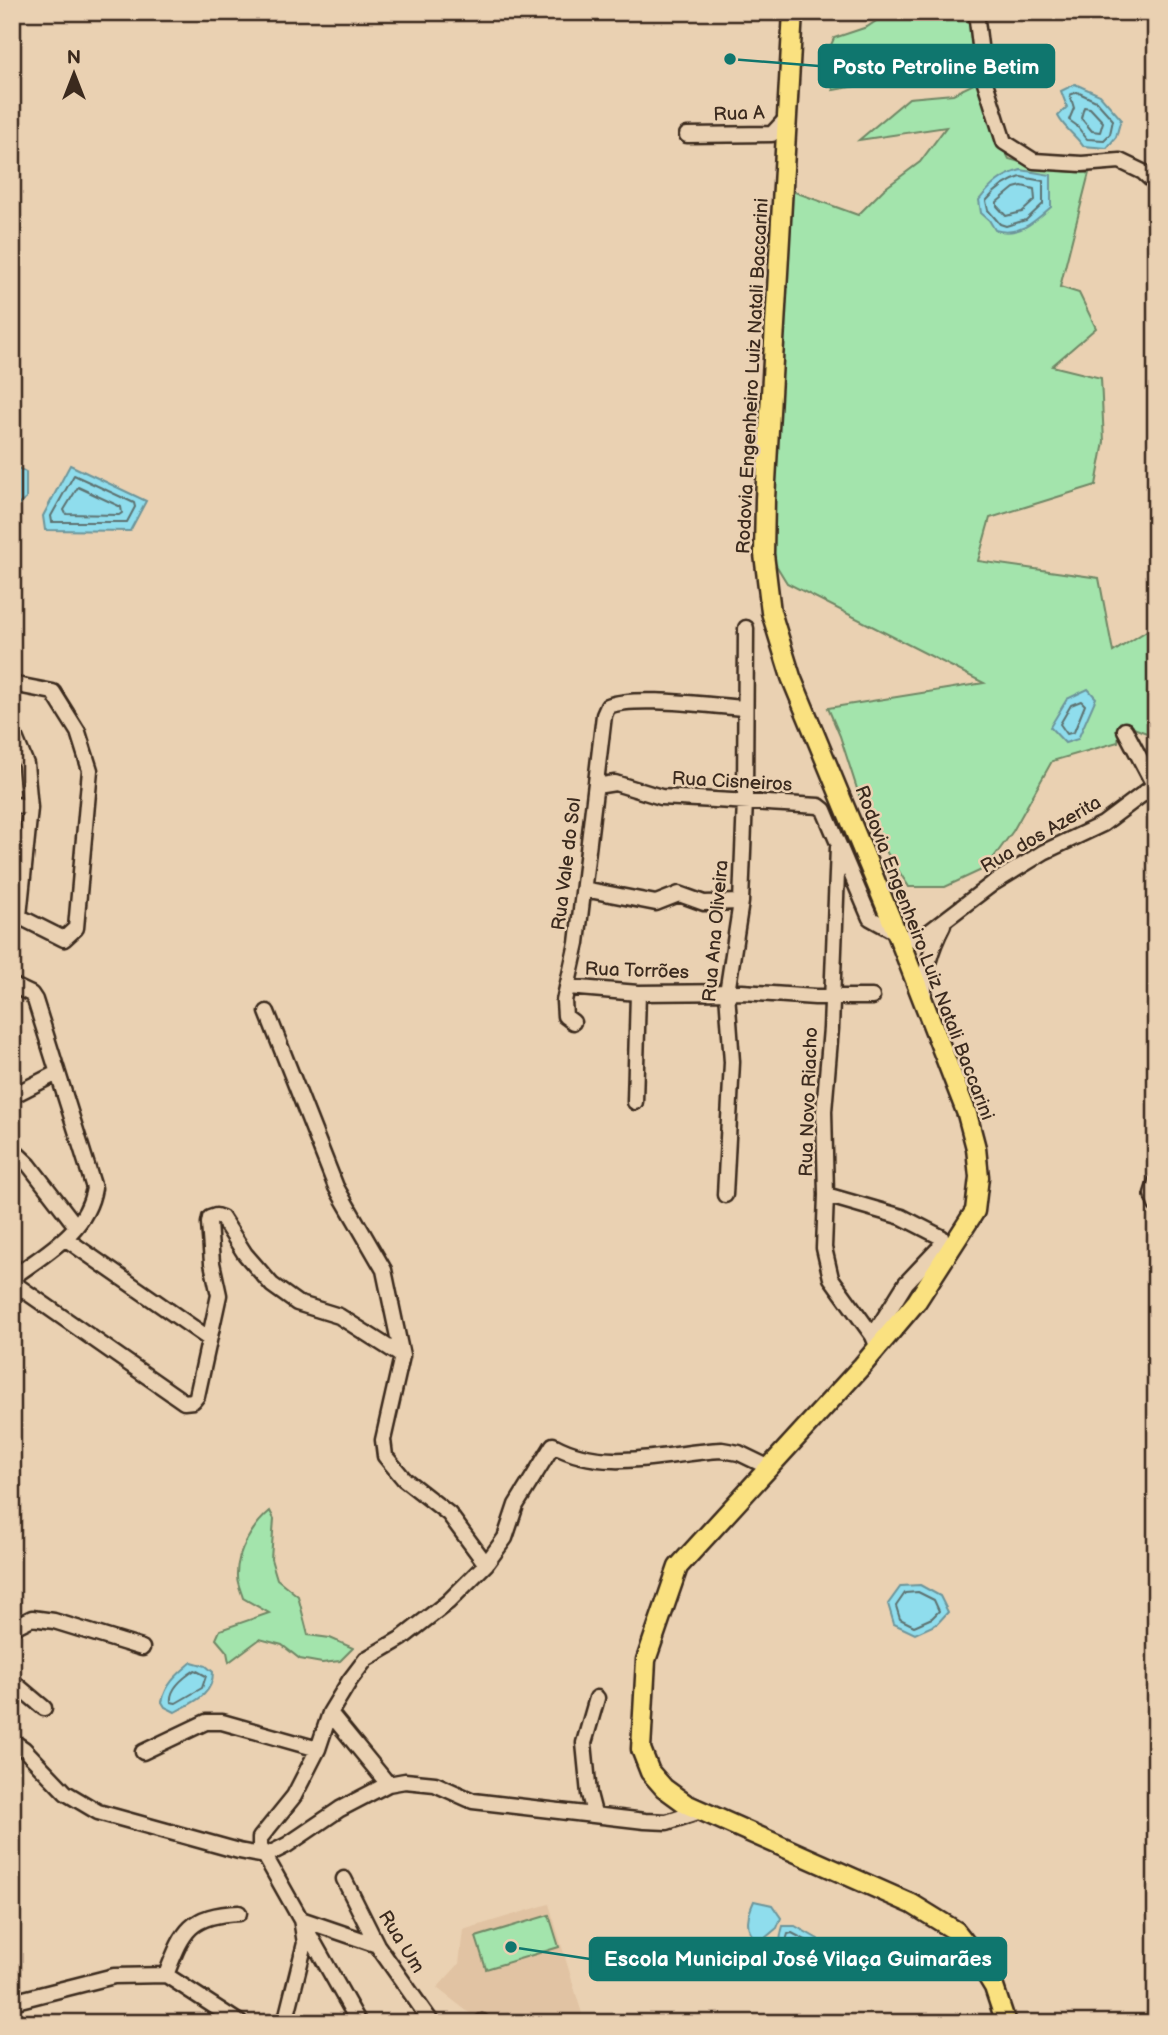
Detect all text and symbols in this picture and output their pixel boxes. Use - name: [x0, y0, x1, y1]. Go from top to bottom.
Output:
- north arrow: [38, 38, 108, 108]
- callout: Posto Petroline Betim: [819, 45, 1054, 87]
- text: N: [67, 47, 81, 70]
- text: Posto Petroline Betim: [833, 55, 1039, 80]
- street label: Rua A: [713, 102, 766, 126]
- street label: Rodovia Engenheiro Luiz Natali Baccarini: [732, 197, 774, 555]
- street label: Rua Cisneiros: [671, 767, 793, 797]
- street label: Rodovia Engenheiro Luiz Natali Baccarini: [849, 783, 999, 1123]
- street label: Rua dos Azerita: [977, 791, 1105, 879]
- street label: Rua Vale do Sol: [547, 796, 587, 932]
- street label: Rua Ana Oliveira: [698, 859, 734, 1003]
- street label: Rua Torrões: [584, 958, 690, 984]
- street label: Rua Novo Riacho: [795, 1027, 823, 1177]
- street label: Rua Um: [373, 1906, 429, 1978]
- callout: Escola Municipal José Vilaça Guimarães: [590, 1938, 1006, 1980]
- text: Escola Municipal José Vilaça Guimarães: [604, 1947, 992, 1972]

